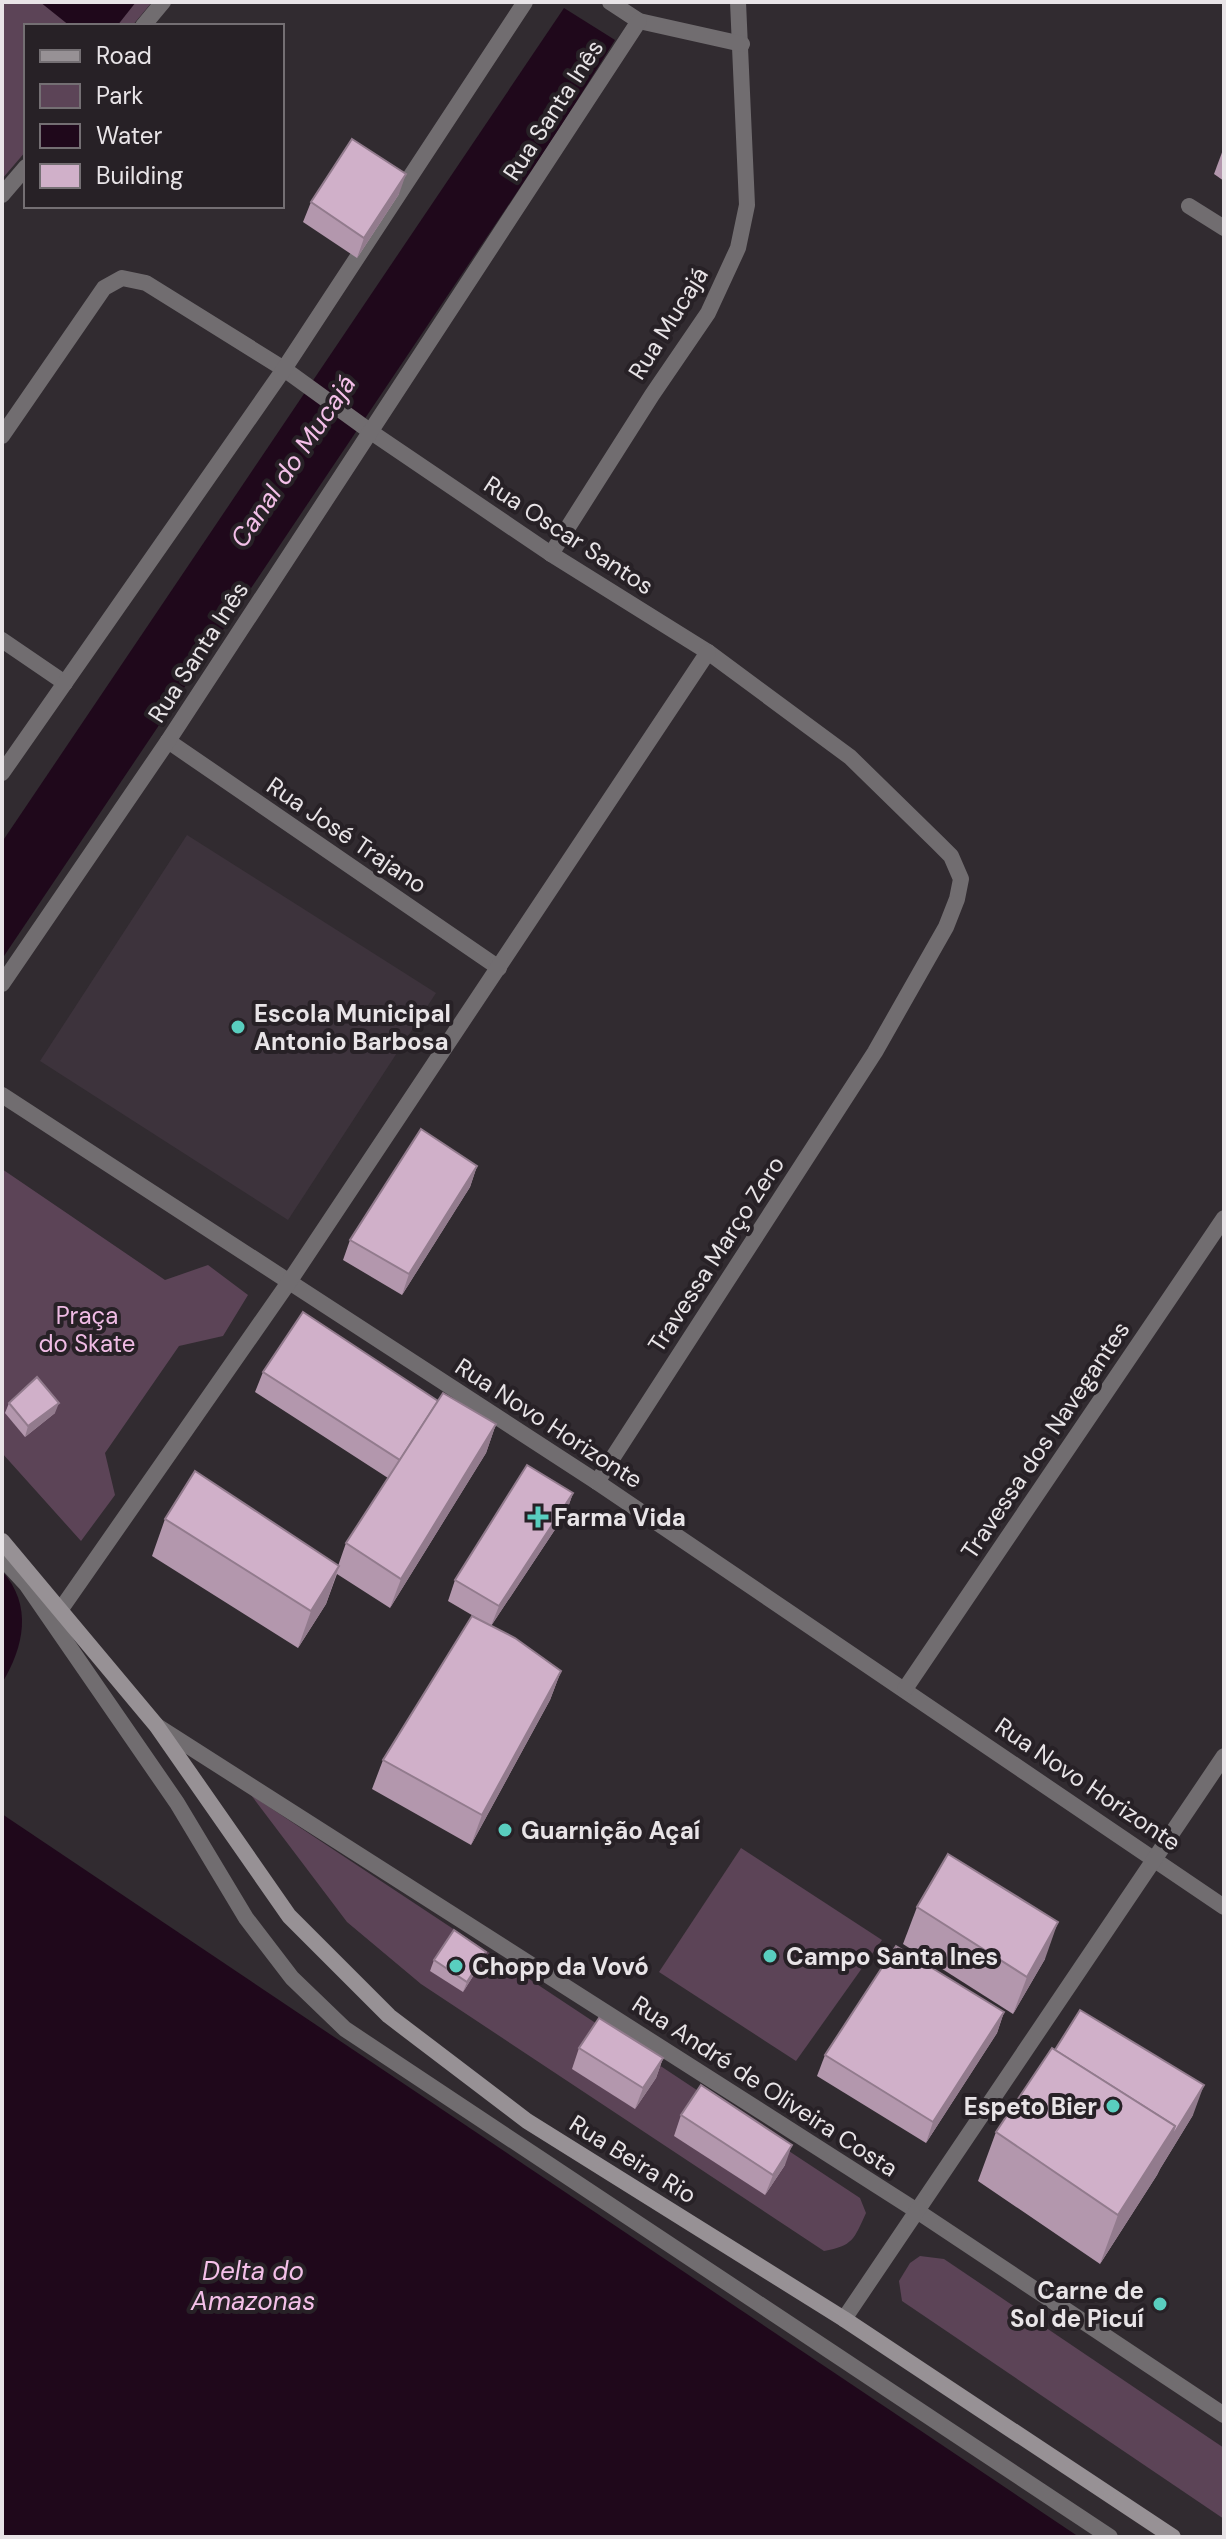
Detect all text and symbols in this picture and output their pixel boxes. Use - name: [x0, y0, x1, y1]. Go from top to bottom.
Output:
- legend: [24, 24, 284, 208]
- street label: Rua Santa Inês: [496, 34, 610, 186]
- text: Road: [96, 40, 152, 71]
- text: Park: [96, 80, 143, 111]
- text: Water: [96, 120, 162, 151]
- text: Building: [96, 160, 183, 191]
- street label: Rua Mucajá: [621, 261, 715, 385]
- water label: Canal do Mucajá: [223, 368, 363, 554]
- street label: Rua Oscar Santos: [478, 469, 660, 601]
- street label: Rua Santa Inês: [141, 576, 255, 728]
- street label: Rua José Trajano: [261, 770, 433, 900]
- place label: Escola Municipal Antonio Barbosa: [254, 998, 451, 1057]
- marker: Escola Municipal Antonio Barbosa: [229, 1018, 247, 1036]
- street label: Travessa Março Zero: [641, 1150, 791, 1358]
- park label: Praça do Skate: [38, 1300, 136, 1359]
- street label: Travessa dos Navegantes: [954, 1315, 1136, 1565]
- street label: Rua Novo Horizonte: [449, 1351, 649, 1495]
- place label: Farma Vida: [554, 1502, 686, 1533]
- marker: Farma Vida: [529, 1508, 547, 1526]
- street label: Rua Novo Horizonte: [989, 1710, 1187, 1858]
- place label: Guarnição Açaí: [521, 1815, 701, 1846]
- marker: Guarnição Açaí: [496, 1821, 514, 1839]
- place label: Campo Santa Ines: [786, 1941, 998, 1972]
- marker: Campo Santa Ines: [761, 1947, 779, 1965]
- place label: Chopp da Vovó: [472, 1951, 649, 1982]
- marker: Chopp da Vovó: [447, 1957, 465, 1975]
- street label: Rua André de Oliveira Costa: [626, 1988, 904, 2184]
- place label: Espeto Bier: [964, 2091, 1097, 2122]
- marker: Espeto Bier: [1104, 2097, 1122, 2115]
- street label: Rua Beira Rio: [564, 2108, 702, 2210]
- water label: Delta do Amazonas: [190, 2254, 315, 2318]
- place label: Carne de Sol de Picuí: [1010, 2275, 1145, 2334]
- marker: Carne de Sol de Picuí: [1151, 2295, 1169, 2313]

